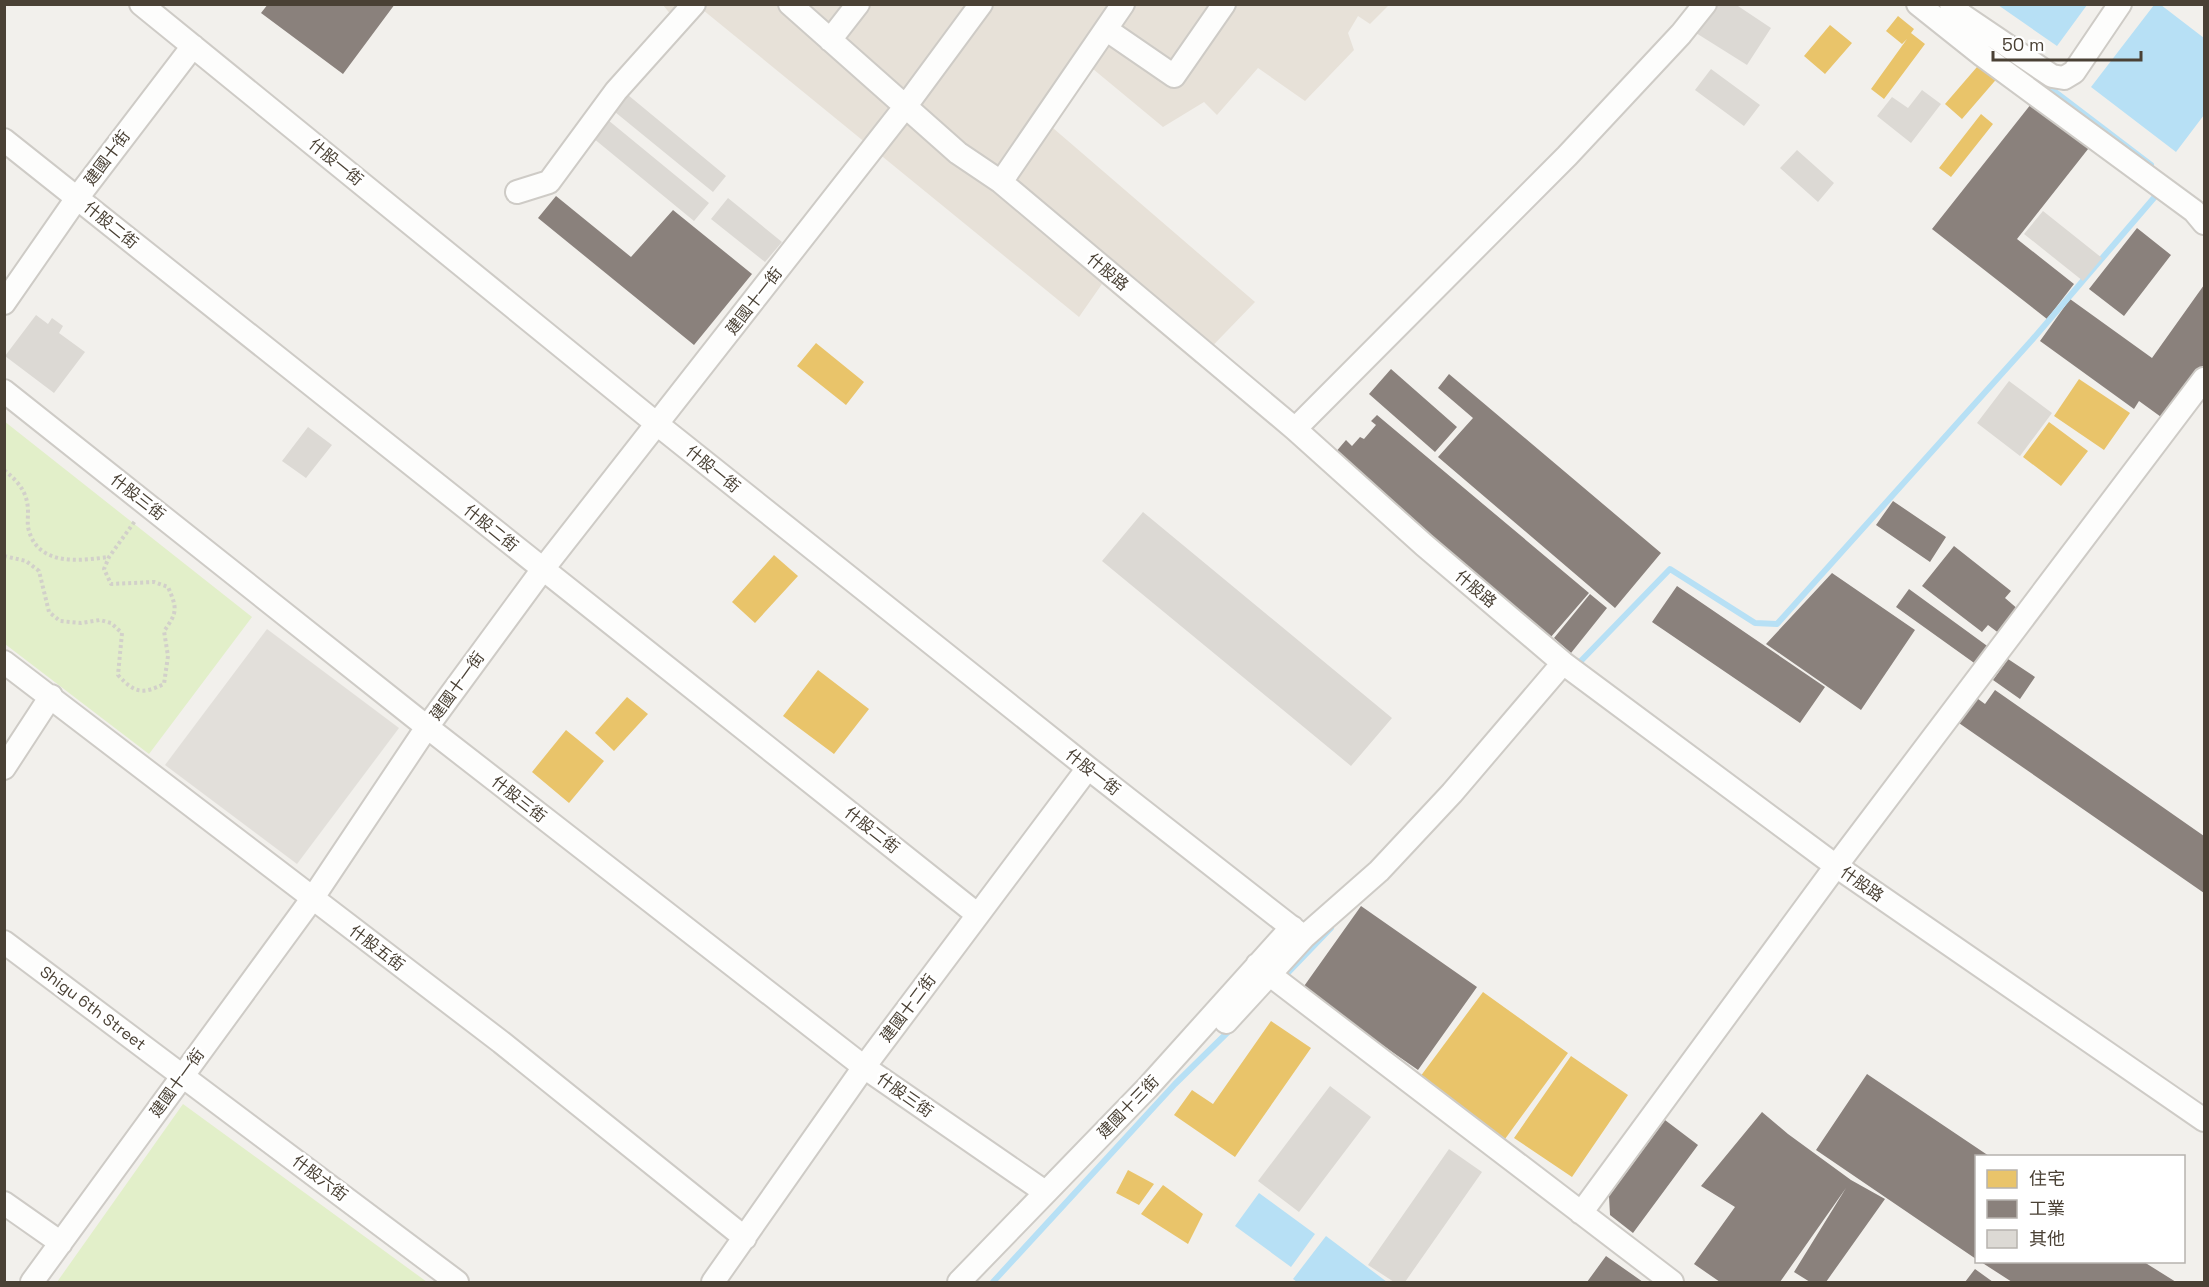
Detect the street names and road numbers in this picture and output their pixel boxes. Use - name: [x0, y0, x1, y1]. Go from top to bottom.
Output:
- street label: 建國十街: [79, 126, 135, 190]
- street label: 什股一街: [305, 134, 367, 190]
- street label: 什股二街: [80, 197, 142, 253]
- street label: 什股路: [1083, 249, 1133, 295]
- street label: 建國十一街: [721, 263, 787, 339]
- street label: 什股一街: [682, 441, 744, 497]
- street label: 什股三街: [106, 469, 170, 525]
- street label: 什股二街: [460, 500, 522, 556]
- street label: 什股路: [1451, 566, 1501, 612]
- street label: 建國十一街: [425, 647, 489, 725]
- street label: 什股一街: [1061, 744, 1125, 800]
- street label: 什股三街: [487, 771, 551, 827]
- street label: 什股二街: [840, 802, 904, 858]
- street label: 什股路: [1836, 862, 1888, 906]
- street label: 什股五街: [345, 920, 409, 976]
- street label: Shigu 6th Street: [36, 961, 150, 1055]
- street label: 建國十二街: [876, 970, 940, 1046]
- street label: 建國十一街: [145, 1044, 209, 1122]
- street label: 什股三街: [873, 1068, 937, 1122]
- street label: 建國十三街: [1093, 1071, 1163, 1143]
- street label: 什股六街: [288, 1150, 352, 1206]

